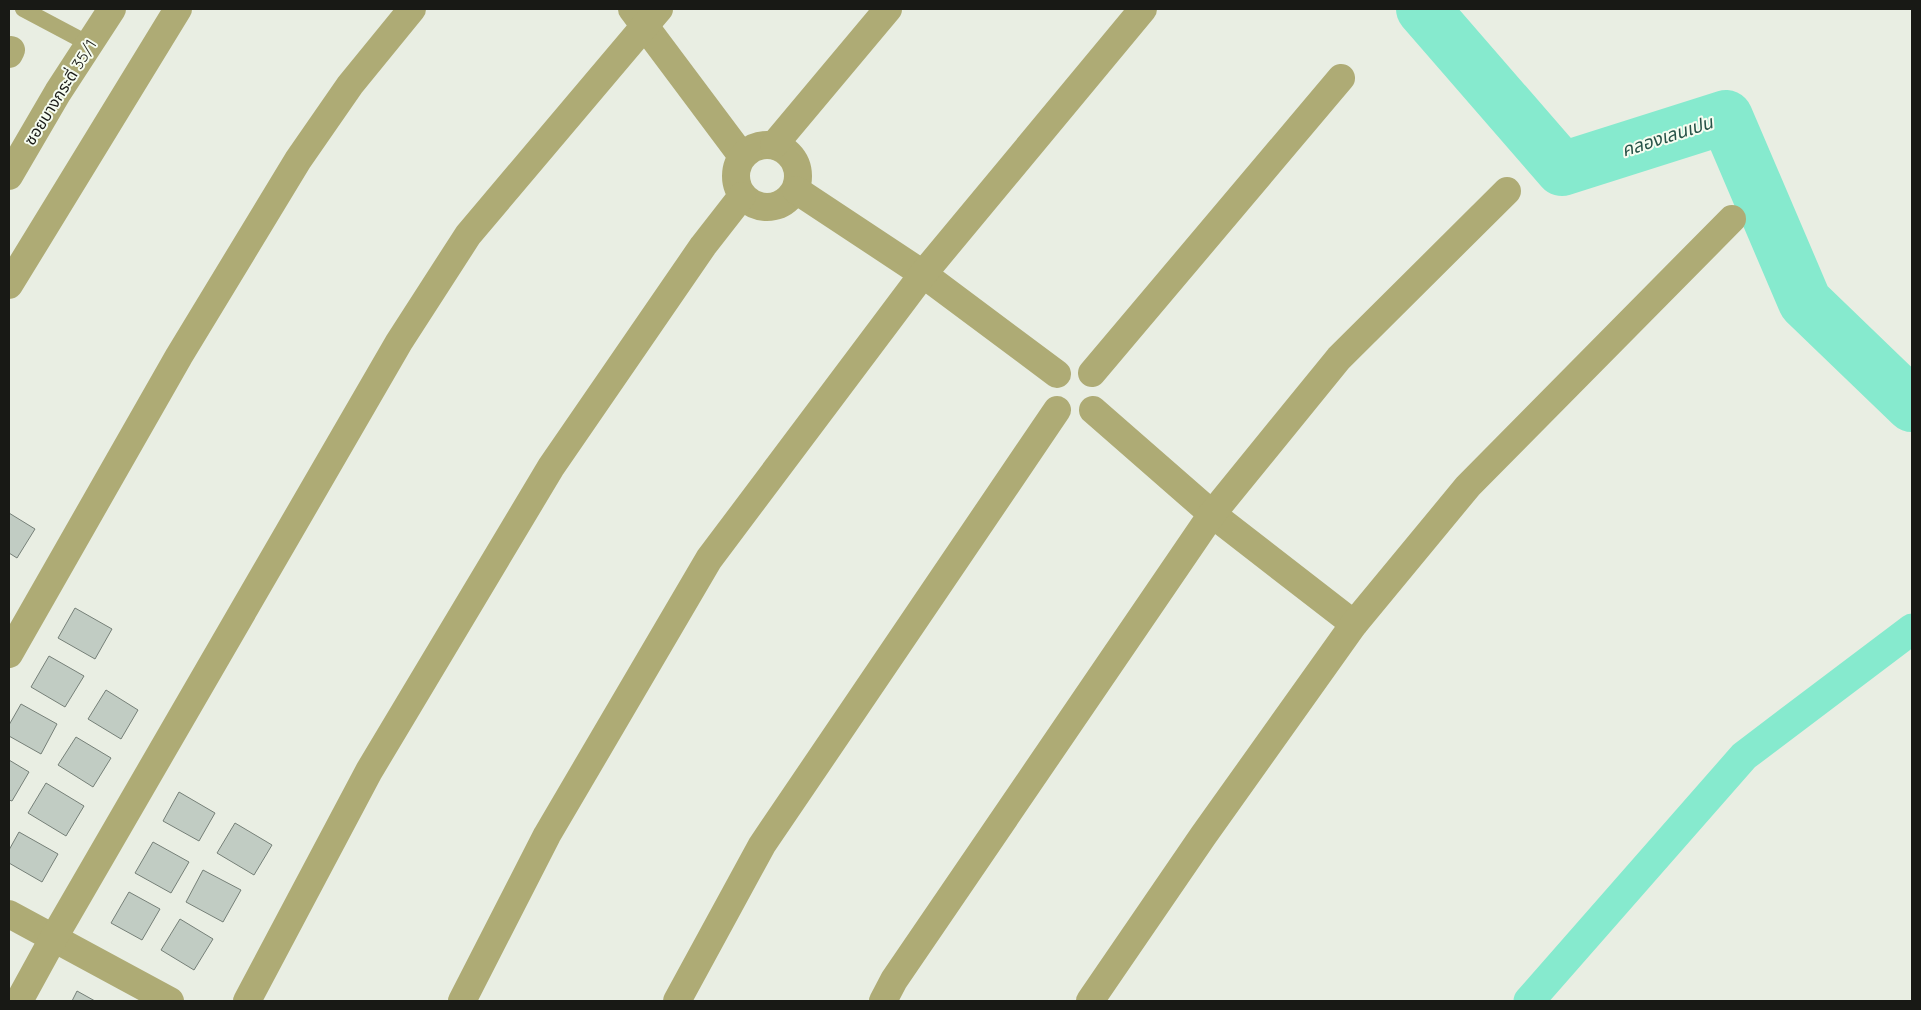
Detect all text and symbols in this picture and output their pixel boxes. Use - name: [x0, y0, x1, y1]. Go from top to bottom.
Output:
- street label: ซอยบางกระดี่ 35/1: [19, 35, 100, 149]
- water label: คลองเลนเปน: [1618, 110, 1717, 162]

